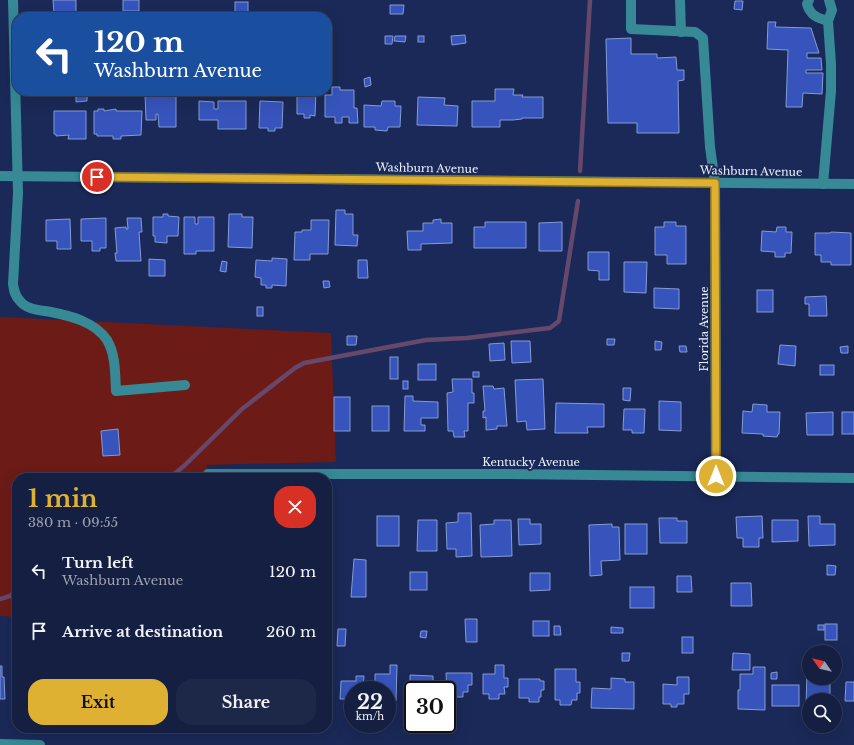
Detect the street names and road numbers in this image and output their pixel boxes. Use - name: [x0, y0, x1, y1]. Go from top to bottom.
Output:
- street label: Washburn Avenue: [375, 160, 478, 176]
- street label: Washburn Avenue: [699, 163, 802, 179]
- street label: Florida Avenue: [697, 286, 711, 372]
- street label: Kentucky Avenue: [482, 455, 580, 469]

